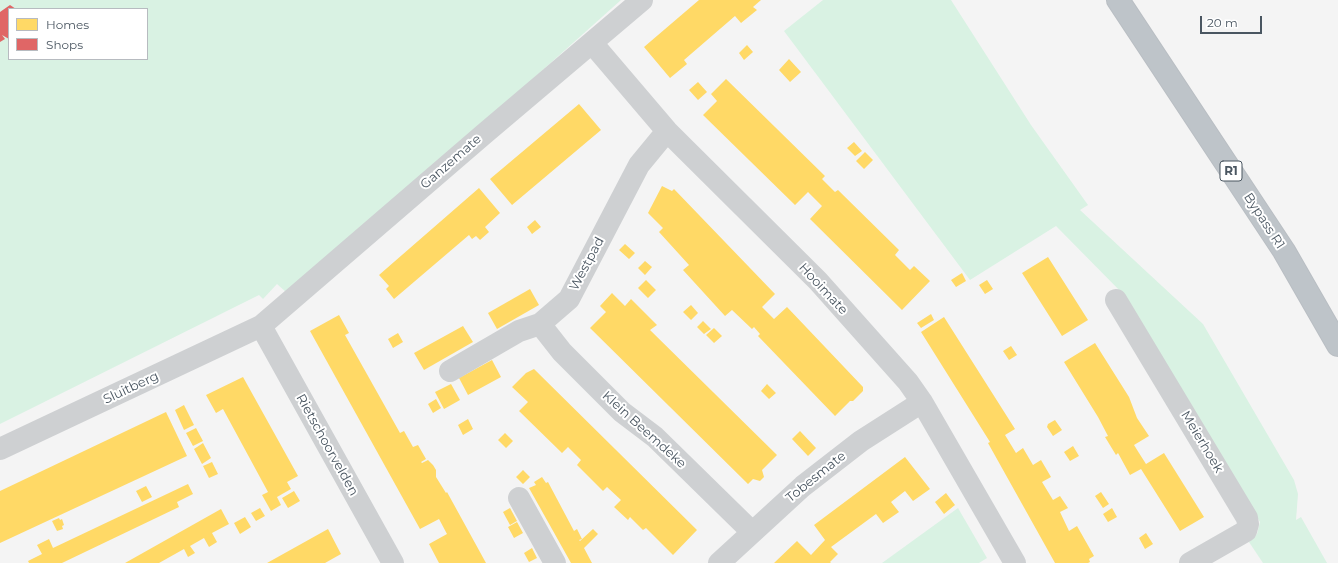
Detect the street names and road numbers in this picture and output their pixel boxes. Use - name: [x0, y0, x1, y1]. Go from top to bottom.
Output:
- street label: Ganzemate: [417, 131, 485, 193]
- road number: R1: [1220, 161, 1242, 181]
- street label: Bypass R1: [1240, 190, 1288, 252]
- street label: Westpad: [566, 235, 608, 293]
- street label: Hooimate: [795, 260, 851, 318]
- street label: Sluitberg: [101, 368, 161, 408]
- street label: Klein Beemdeke: [599, 388, 689, 472]
- street label: Rietschoorvelden: [293, 391, 361, 499]
- street label: Meierhoek: [1177, 408, 1227, 476]
- street label: Tobesmate: [783, 448, 849, 506]

